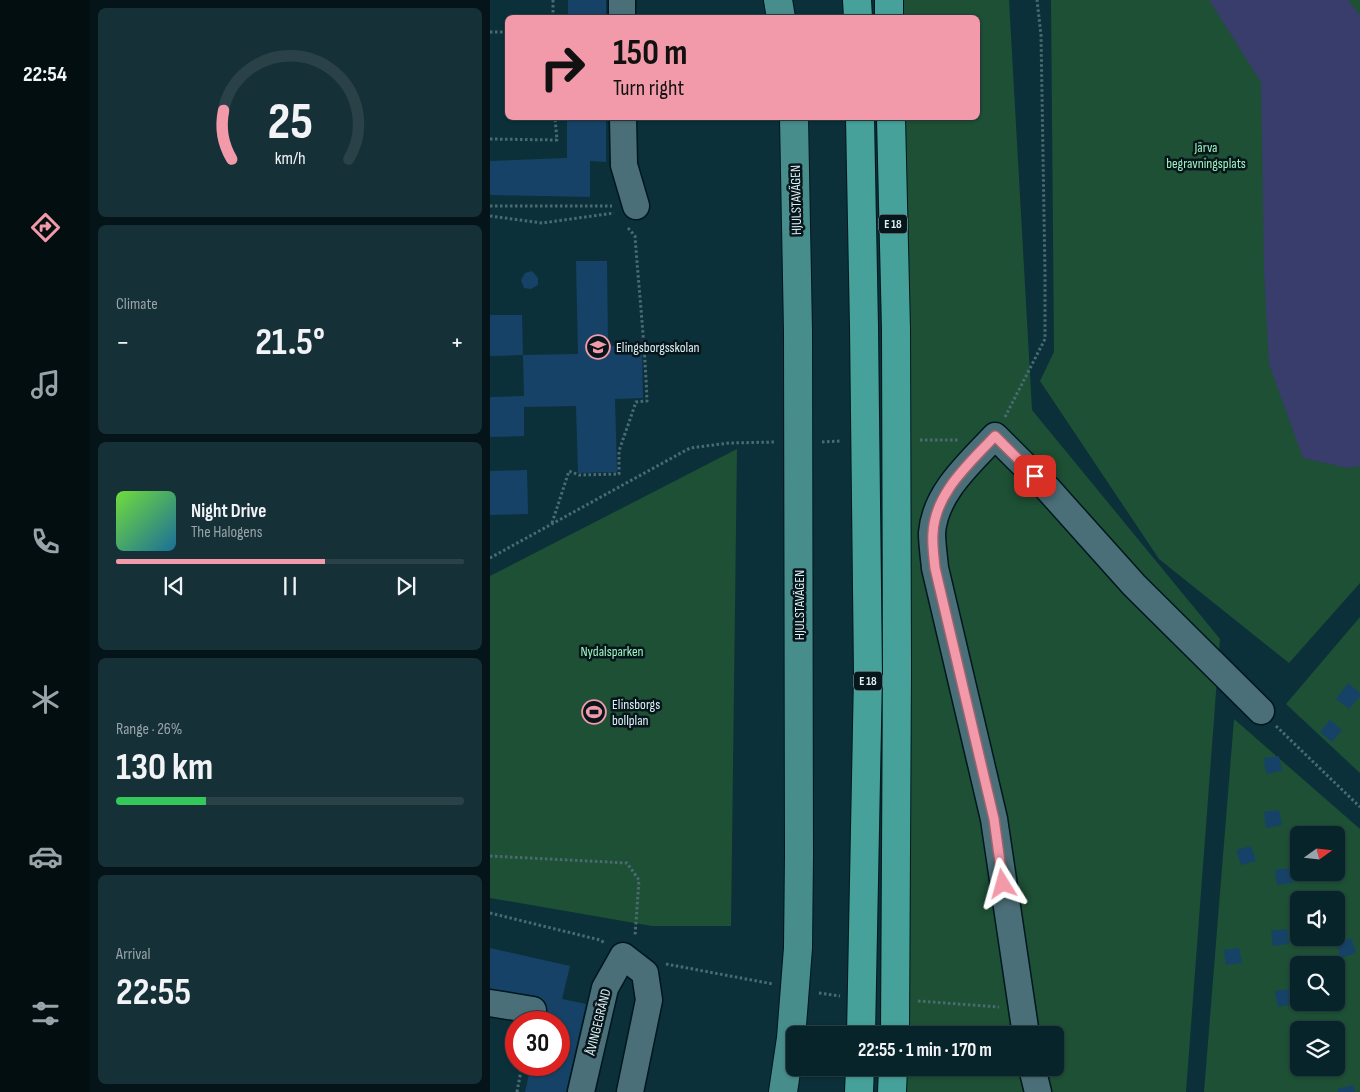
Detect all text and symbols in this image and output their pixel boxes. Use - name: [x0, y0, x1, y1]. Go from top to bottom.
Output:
- text: 150 m: [613, 32, 687, 75]
- icon: right: [530, 35, 595, 100]
- text: 22:54: [23, 61, 67, 88]
- text: Turn right: [613, 75, 684, 102]
- text: 25: [267, 91, 313, 154]
- park label: Järva begravningsplats: [1166, 139, 1246, 172]
- text: km/h: [275, 148, 305, 169]
- street label: HJULSTAVÄGEN: [787, 165, 805, 235]
- icon: directions: [28, 210, 63, 245]
- road number: E 18: [879, 214, 907, 233]
- text: Climate: [116, 295, 158, 314]
- text: 21.5°: [255, 320, 325, 365]
- text: −: [116, 326, 130, 359]
- text: +: [450, 326, 464, 359]
- school or university icon: Elingsborgsskolan: [585, 334, 611, 360]
- place label: Elingsborgsskolan: [616, 339, 700, 356]
- icon: music: [28, 367, 63, 402]
- pin: [1014, 455, 1056, 497]
- icon: arrive: [1021, 462, 1049, 490]
- text: Night Drive: [191, 500, 266, 523]
- text: The Halogens: [191, 523, 262, 542]
- icon: phone: [28, 524, 63, 559]
- street label: HJULSTAVÄGEN: [791, 570, 808, 640]
- icon: previous: [160, 572, 188, 600]
- icon: pause: [276, 572, 304, 600]
- icon: next: [392, 572, 420, 600]
- park label: Nydalsparken: [580, 643, 644, 660]
- road number: E 18: [854, 671, 882, 690]
- icon: climate: [28, 682, 63, 717]
- place label: Elinsborgs bollplan: [612, 696, 660, 729]
- sports icon: Elinsborgs bollplan: [581, 699, 607, 725]
- text: Range · 26%: [116, 720, 182, 739]
- text: 130 km: [116, 745, 213, 790]
- north arrow: [1290, 826, 1345, 881]
- map controls: [1290, 826, 1345, 1076]
- icon: car: [28, 839, 63, 874]
- position arrow: [976, 857, 1028, 909]
- button: sound: [1290, 891, 1345, 946]
- text: Arrival: [116, 945, 150, 964]
- button: search: [1290, 956, 1345, 1011]
- text: 22:55: [116, 970, 191, 1015]
- street label: ÅVINGEGRÄND: [581, 987, 614, 1058]
- icon: filters: [28, 996, 63, 1031]
- speed limit sign: 30: [505, 1011, 570, 1076]
- button: layers: [1290, 1021, 1345, 1076]
- text: 22:55 · 1 min · 170 m: [858, 1039, 992, 1062]

